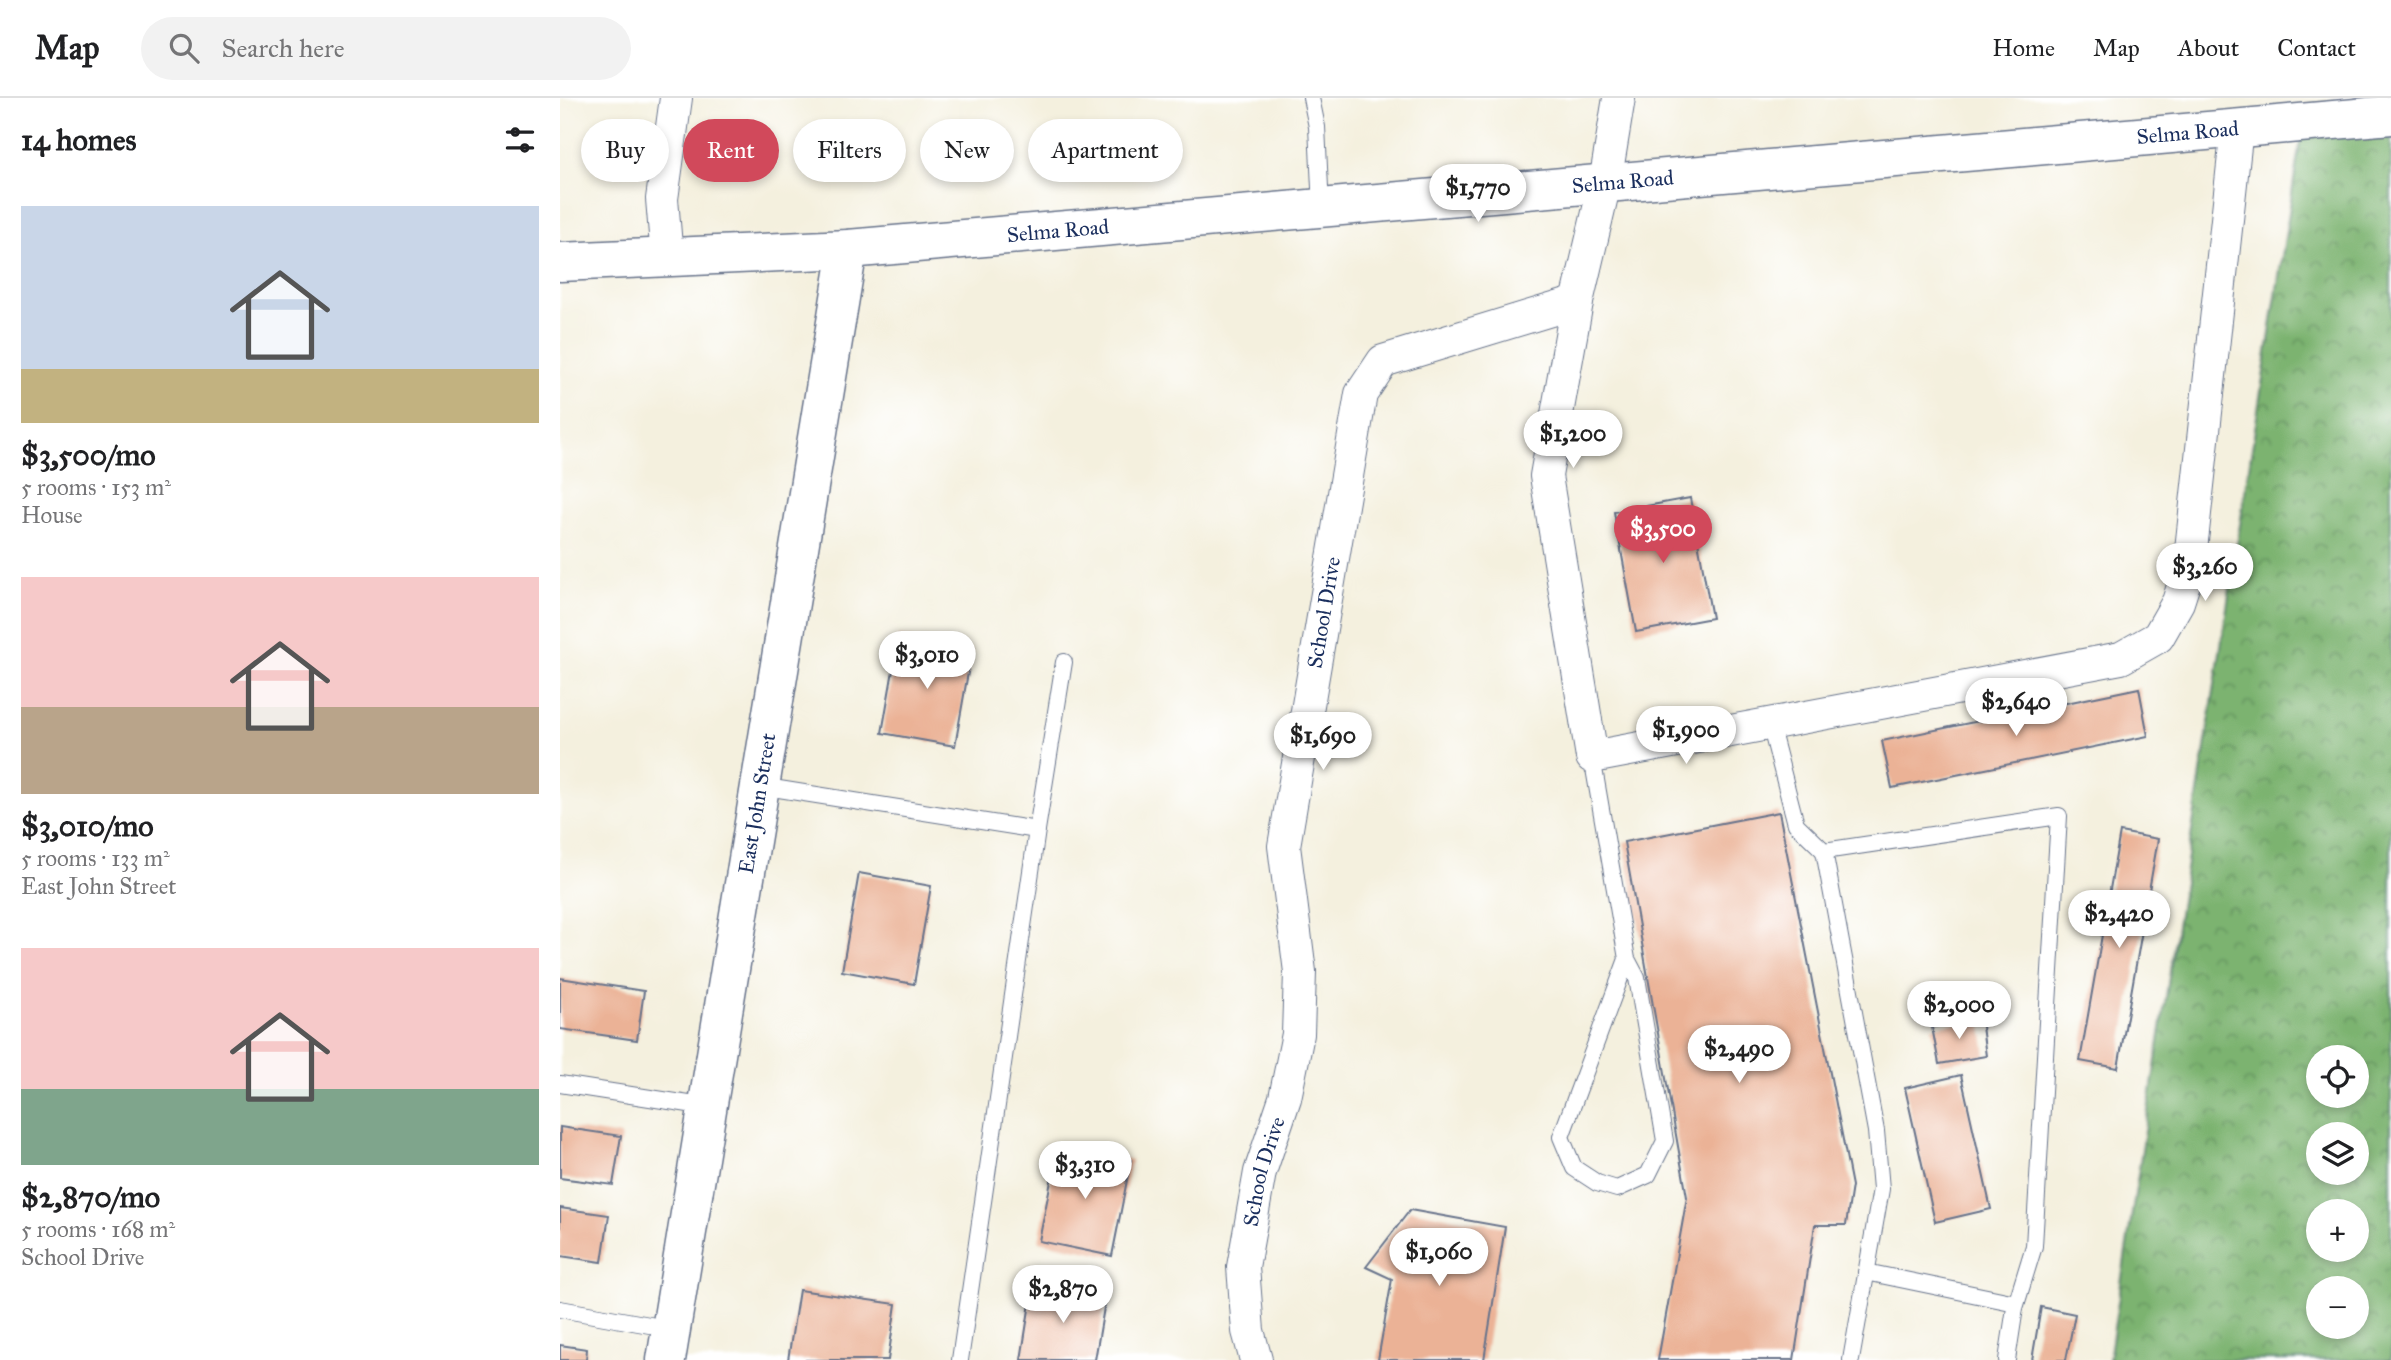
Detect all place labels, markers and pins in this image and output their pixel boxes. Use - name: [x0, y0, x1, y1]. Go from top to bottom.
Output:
- pin: $1,770: [1421, 164, 1535, 224]
- pin: $1,200: [1516, 410, 1630, 470]
- pin: $3,500: [1606, 505, 1720, 565]
- pin: $3,260: [2148, 544, 2262, 603]
- pin: $3,010: [870, 632, 984, 691]
- pin: $2,640: [1959, 678, 2073, 738]
- pin: $1,900: [1629, 706, 1743, 766]
- pin: $1,690: [1266, 712, 1380, 772]
- pin: $2,420: [2062, 890, 2176, 950]
- pin: $2,000: [1902, 982, 2016, 1041]
- pin: $2,490: [1682, 1026, 1796, 1085]
- pin: $3,310: [1028, 1142, 1142, 1201]
- pin: $1,060: [1382, 1228, 1496, 1288]
- pin: $2,870: [1006, 1266, 1120, 1325]

